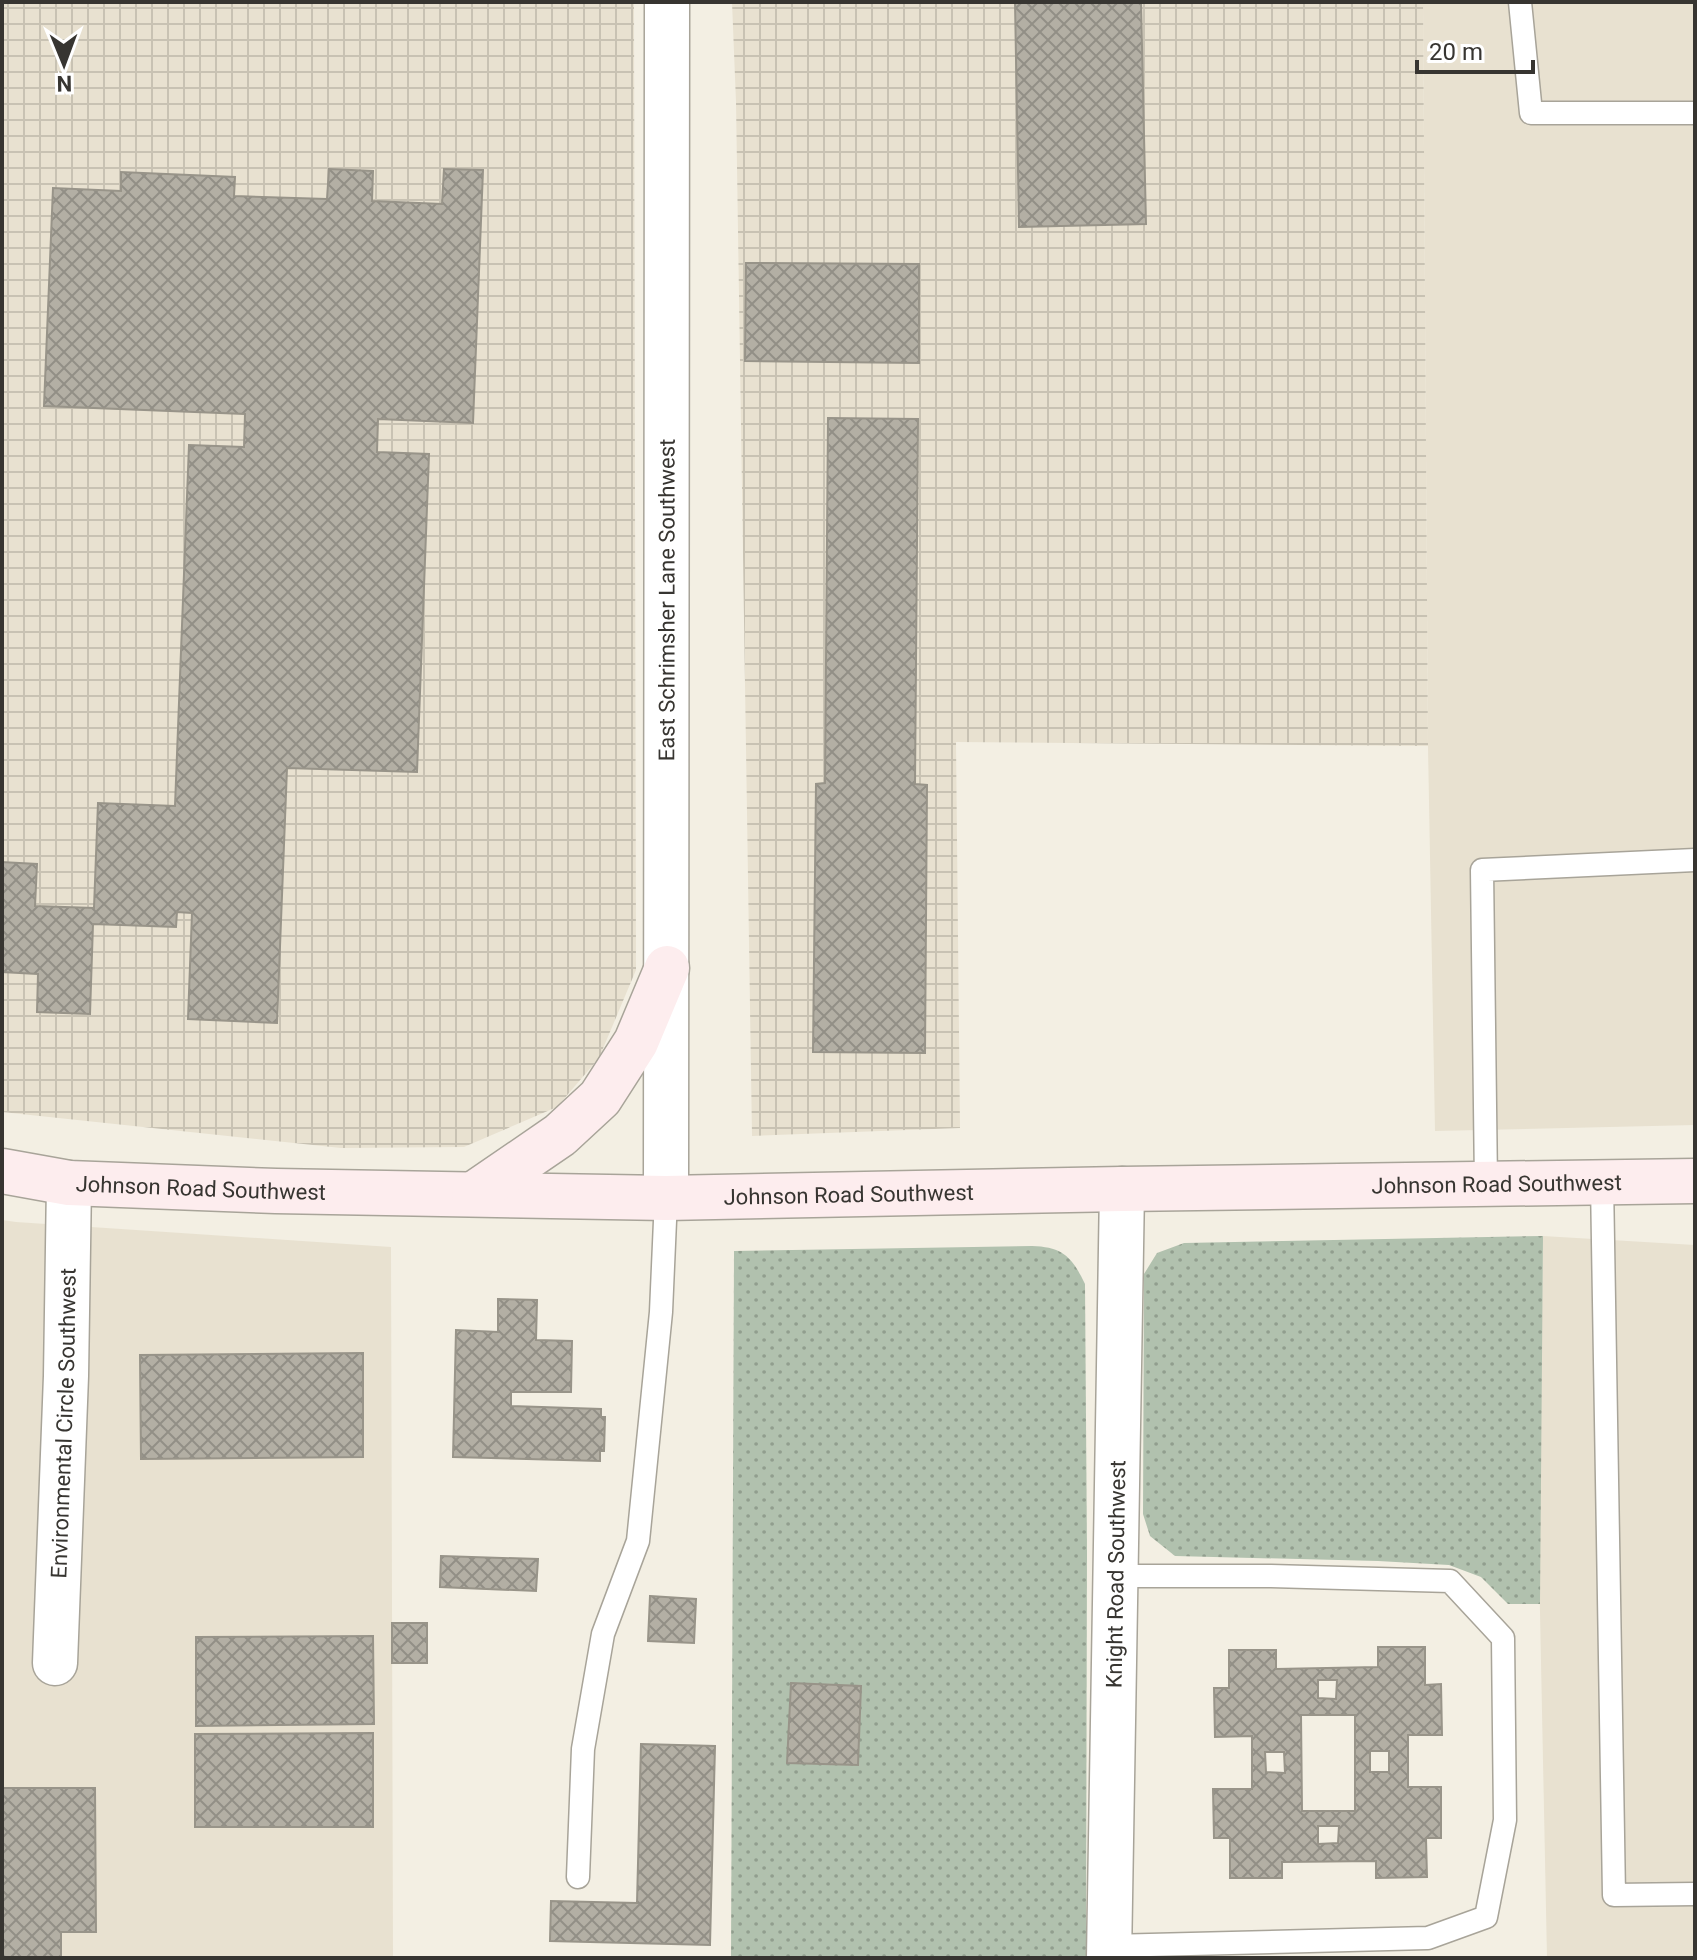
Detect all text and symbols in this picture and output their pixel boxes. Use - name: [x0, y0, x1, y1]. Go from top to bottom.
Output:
- north arrow: [24, 24, 104, 104]
- scale bar: [1417, 24, 1533, 74]
- text: 20 m: [1429, 38, 1483, 66]
- text: N: [56, 71, 72, 96]
- street label: East Schrimsher Lane Southwest: [654, 439, 680, 761]
- street label: Johnson Road Southwest: [1371, 1170, 1622, 1199]
- street label: Johnson Road Southwest: [75, 1171, 326, 1205]
- street label: Johnson Road Southwest: [723, 1180, 974, 1210]
- street label: Environmental Circle Southwest: [46, 1268, 81, 1579]
- street label: Knight Road Southwest: [1102, 1460, 1130, 1688]

